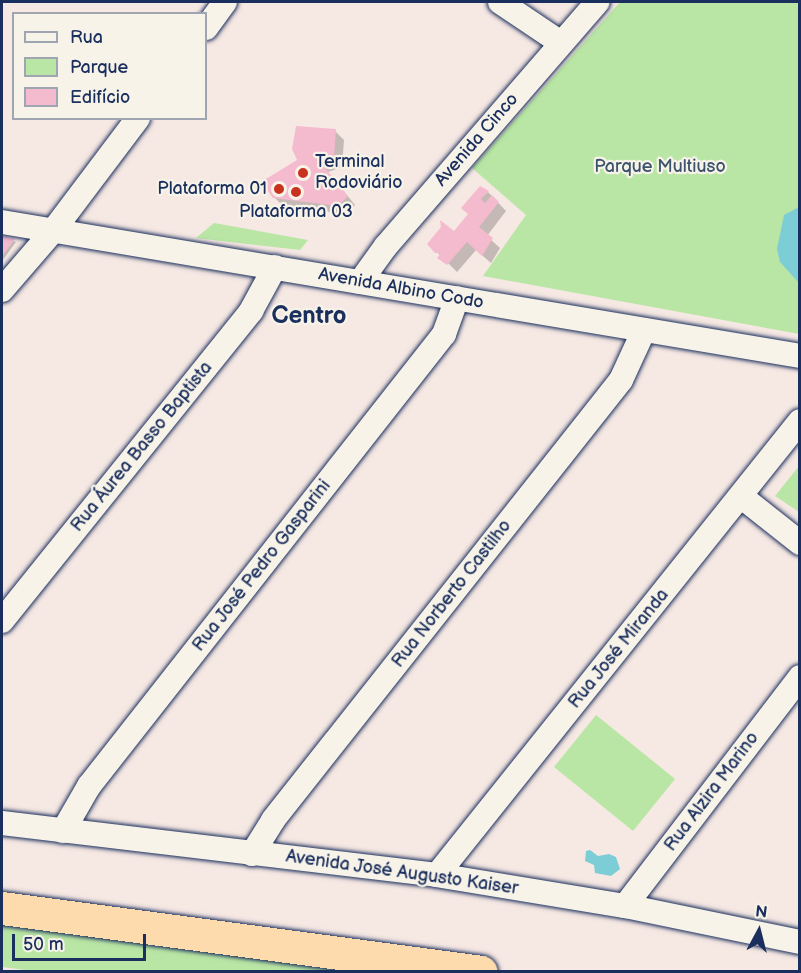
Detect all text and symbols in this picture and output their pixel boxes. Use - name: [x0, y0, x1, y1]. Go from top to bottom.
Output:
- legend: [12, 12, 207, 120]
- text: Rua: [70, 27, 103, 48]
- text: Parque: [70, 57, 128, 78]
- text: Edifício: [70, 87, 130, 108]
- street label: Avenida Cinco: [431, 89, 523, 191]
- place label: Terminal Rodoviário: [315, 152, 402, 195]
- park label: Parque Multiuso: [594, 156, 726, 178]
- marker: Terminal Rodoviário: [296, 166, 310, 180]
- place label: Plataforma 01: [157, 178, 267, 200]
- marker: Plataforma 01: [272, 182, 286, 196]
- marker: Plataforma 03: [289, 185, 303, 199]
- place label: Plataforma 03: [239, 201, 353, 223]
- street label: Avenida Albino Codo: [317, 264, 485, 314]
- district label: Centro: [272, 302, 346, 330]
- street label: Rua Áurea Basso Baptista: [67, 358, 217, 536]
- street label: Rua José Pedro Gasparini: [188, 475, 336, 657]
- street label: Rua Norberto Castilho: [388, 516, 516, 672]
- street label: Rua José Miranda: [564, 585, 674, 713]
- street label: Rua Alzira Marino: [660, 728, 764, 856]
- street label: Avenida José Augusto Kaiser: [284, 846, 520, 900]
- north arrow: [729, 901, 789, 961]
- text: N: [754, 902, 768, 923]
- scale bar: [15, 922, 148, 960]
- text: 50 m: [23, 934, 64, 955]

